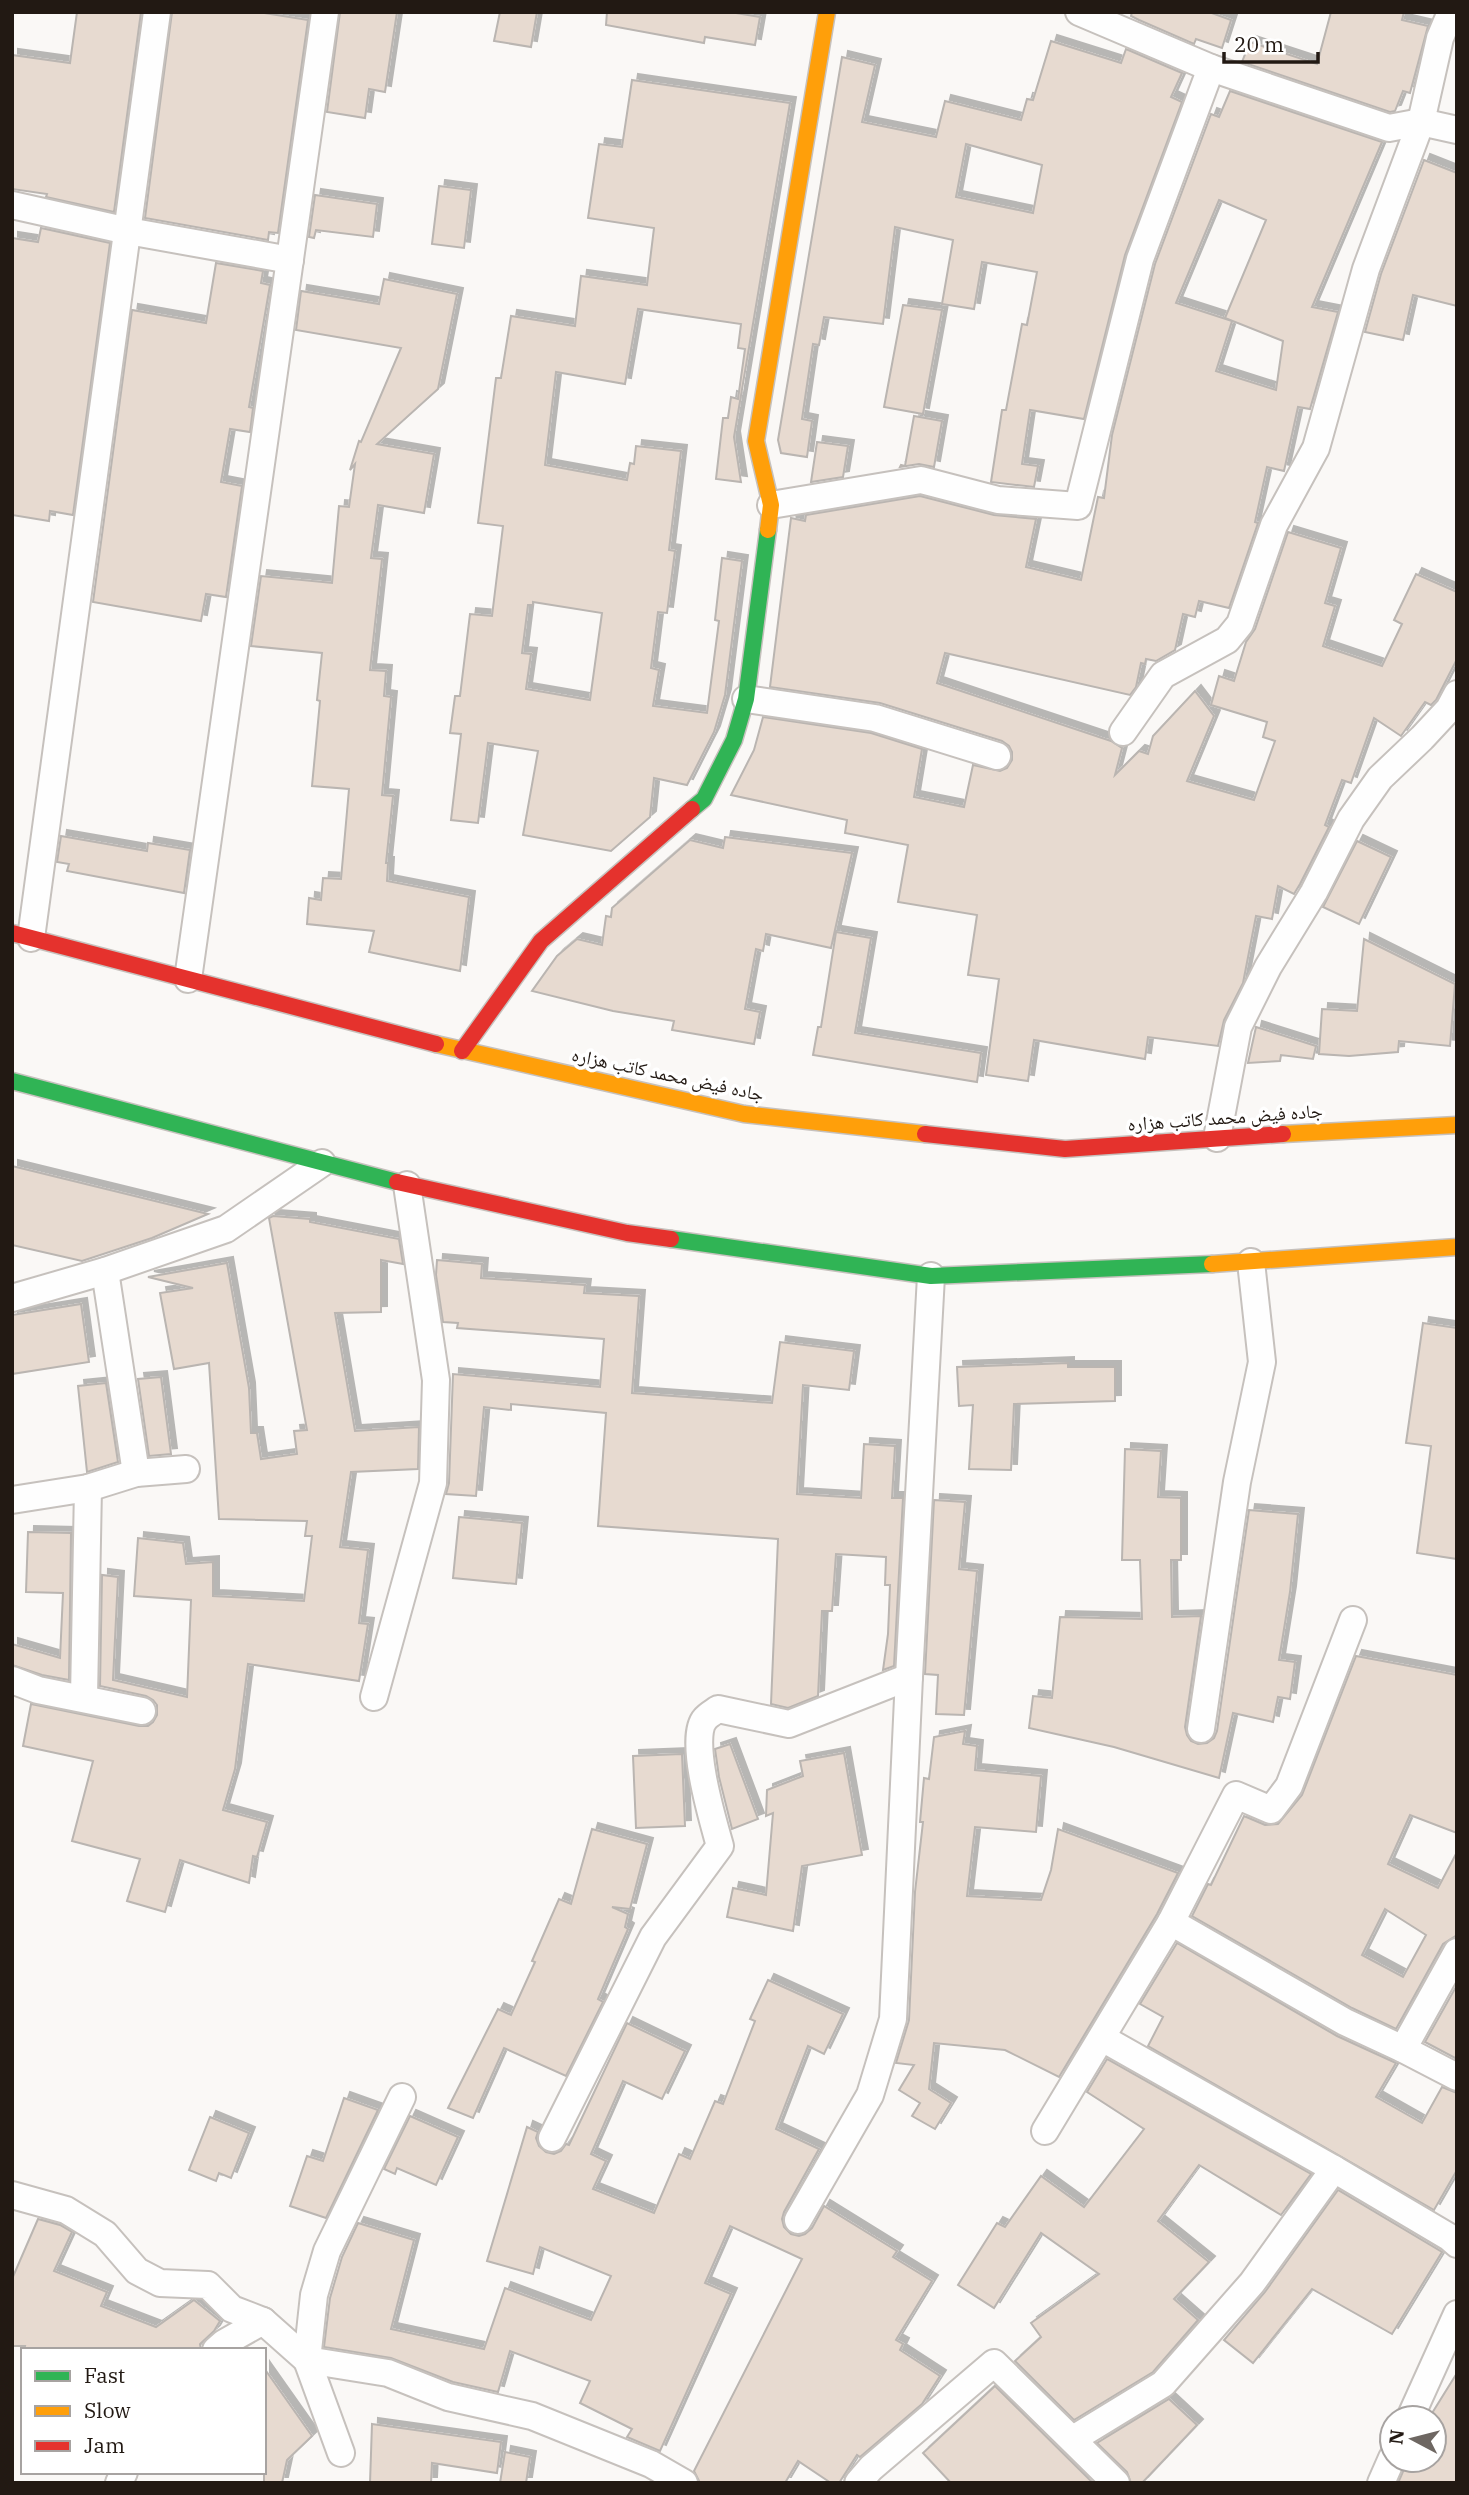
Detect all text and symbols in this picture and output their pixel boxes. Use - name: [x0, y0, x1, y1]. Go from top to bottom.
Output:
- scale bar: [1224, 21, 1318, 65]
- text: 20 m: [1234, 30, 1284, 58]
- street label: جاده فیض محمد کاتب هزاره: [570, 1042, 766, 1106]
- street label: جاده فیض محمد کاتب هزاره: [1127, 1098, 1323, 1136]
- legend: [21, 2348, 266, 2474]
- text: Fast: [84, 2361, 125, 2389]
- text: Slow: [84, 2396, 131, 2424]
- north arrow: [1378, 2404, 1448, 2474]
- text: N: [1383, 2428, 1409, 2446]
- text: Jam: [84, 2431, 125, 2459]

